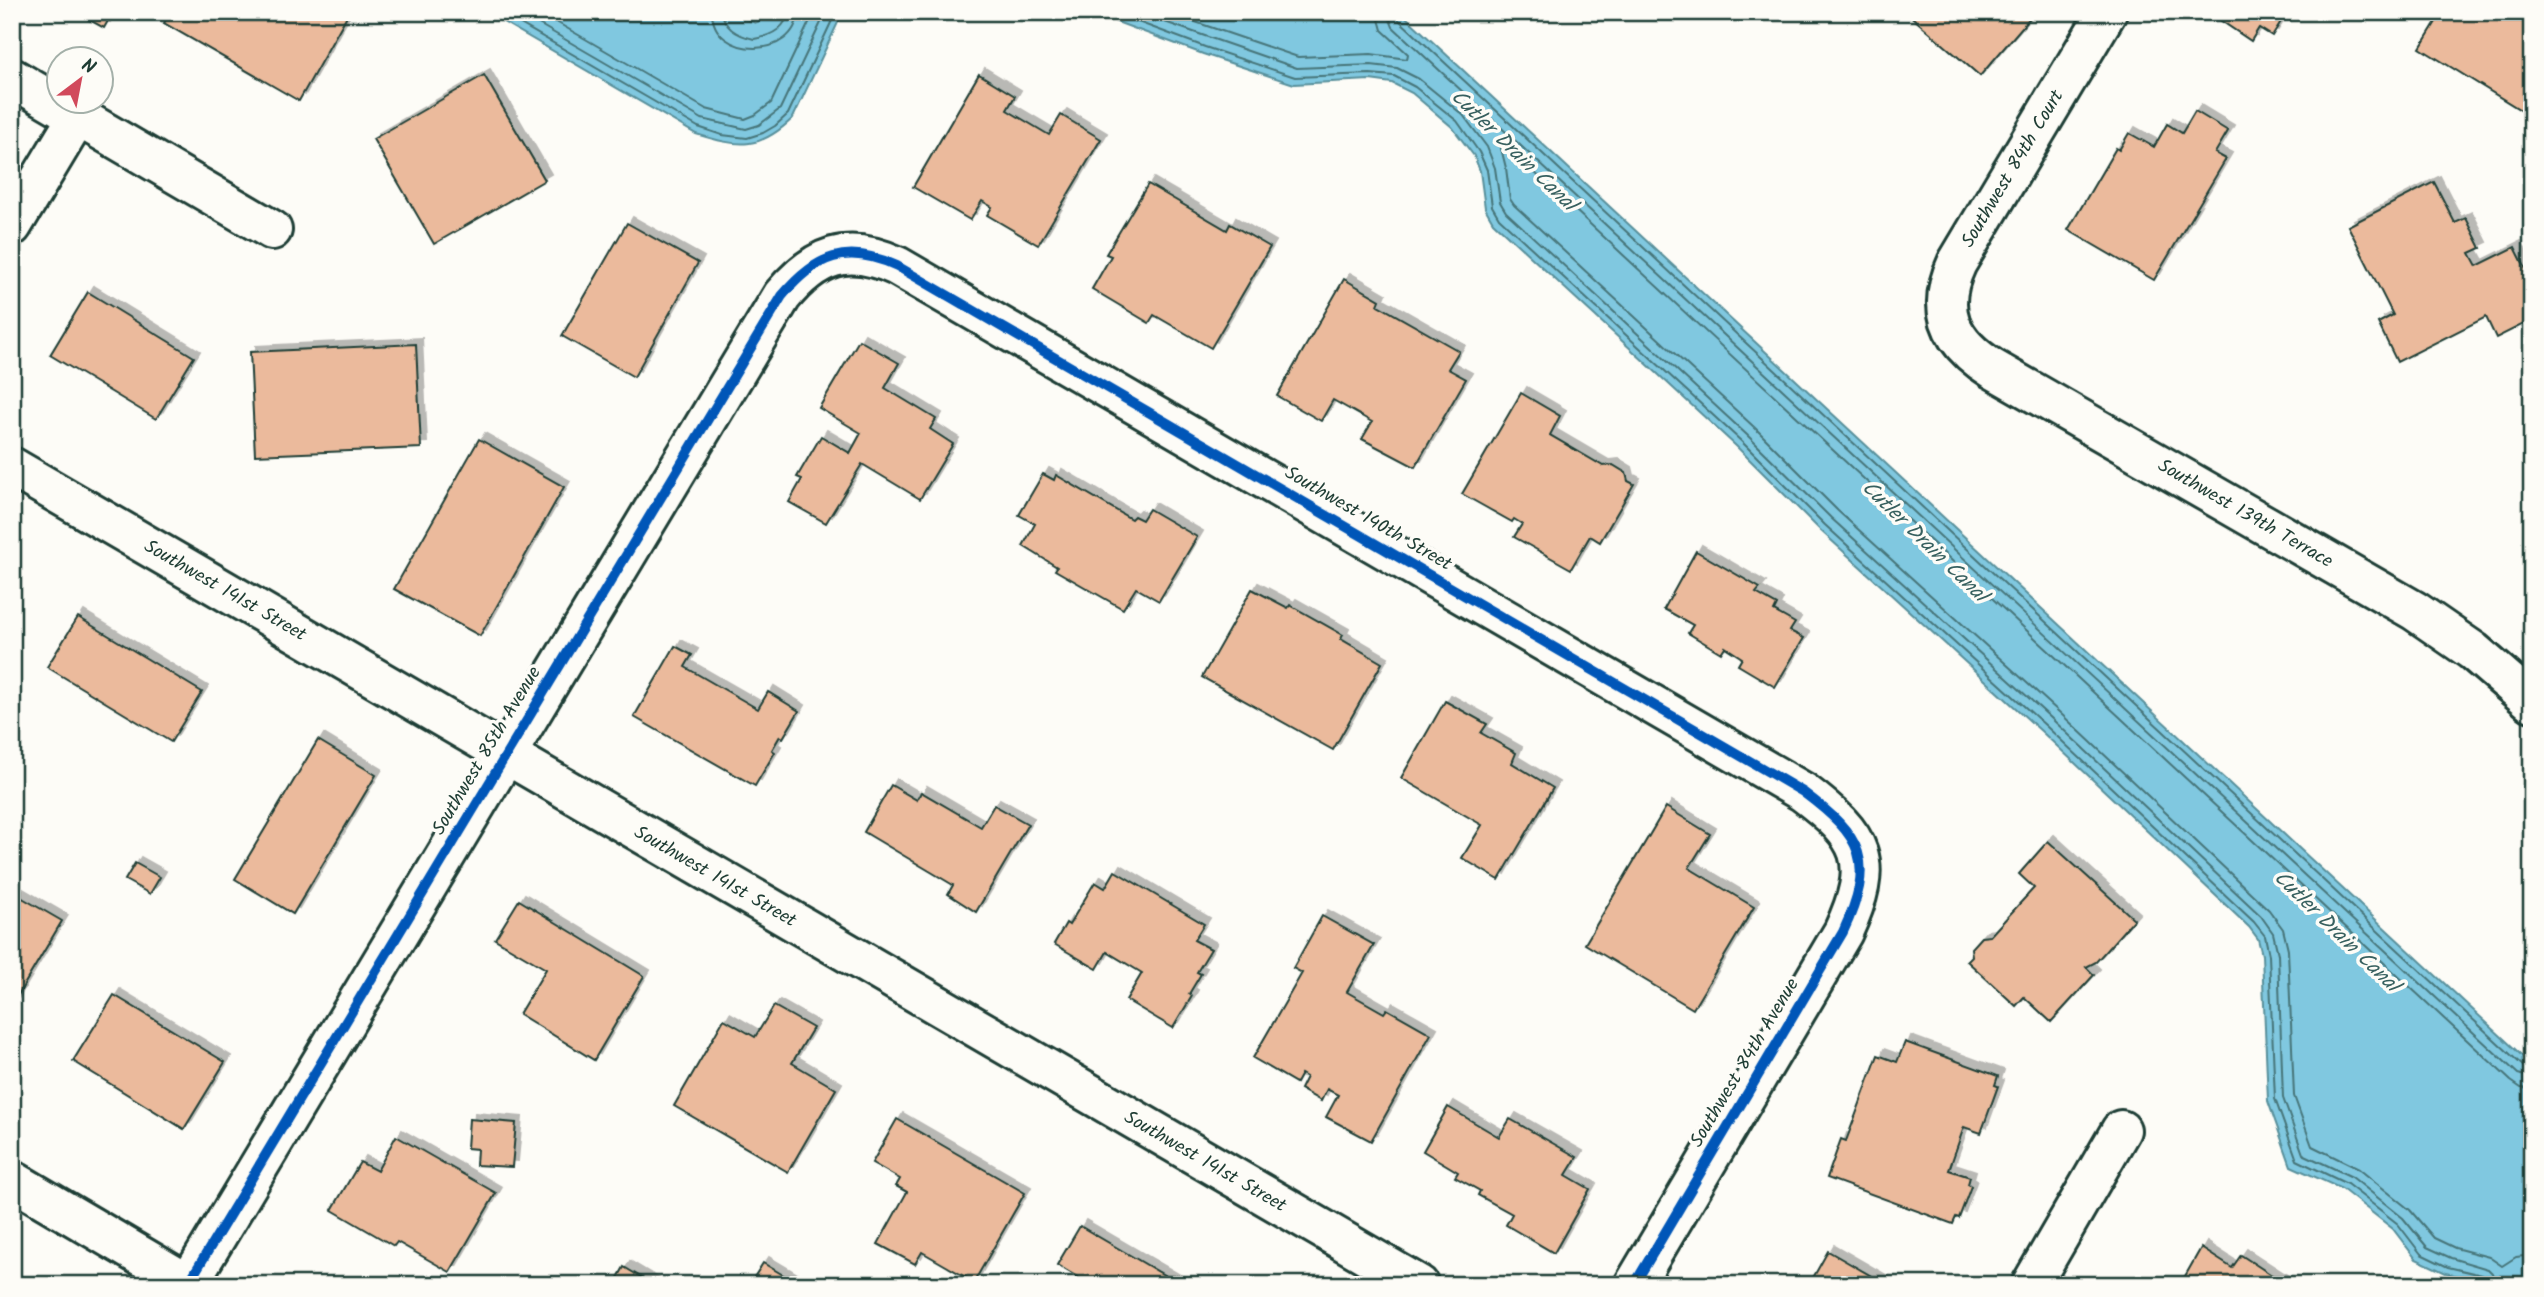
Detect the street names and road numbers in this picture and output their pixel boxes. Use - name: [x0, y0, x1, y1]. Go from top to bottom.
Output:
- street label: Southwest 84th Court: [1954, 84, 2072, 254]
- street label: Southwest 139th Terrace: [2152, 451, 2339, 577]
- street label: Southwest 140th Street: [1279, 459, 1458, 580]
- street label: Southwest 141st Street: [138, 532, 312, 650]
- street label: Southwest 85th Avenue: [425, 660, 550, 841]
- street label: Southwest 141st Street: [628, 818, 802, 936]
- street label: Southwest 84th Avenue: [1682, 972, 1808, 1153]
- street label: Southwest 141st Street: [1118, 1103, 1292, 1221]

